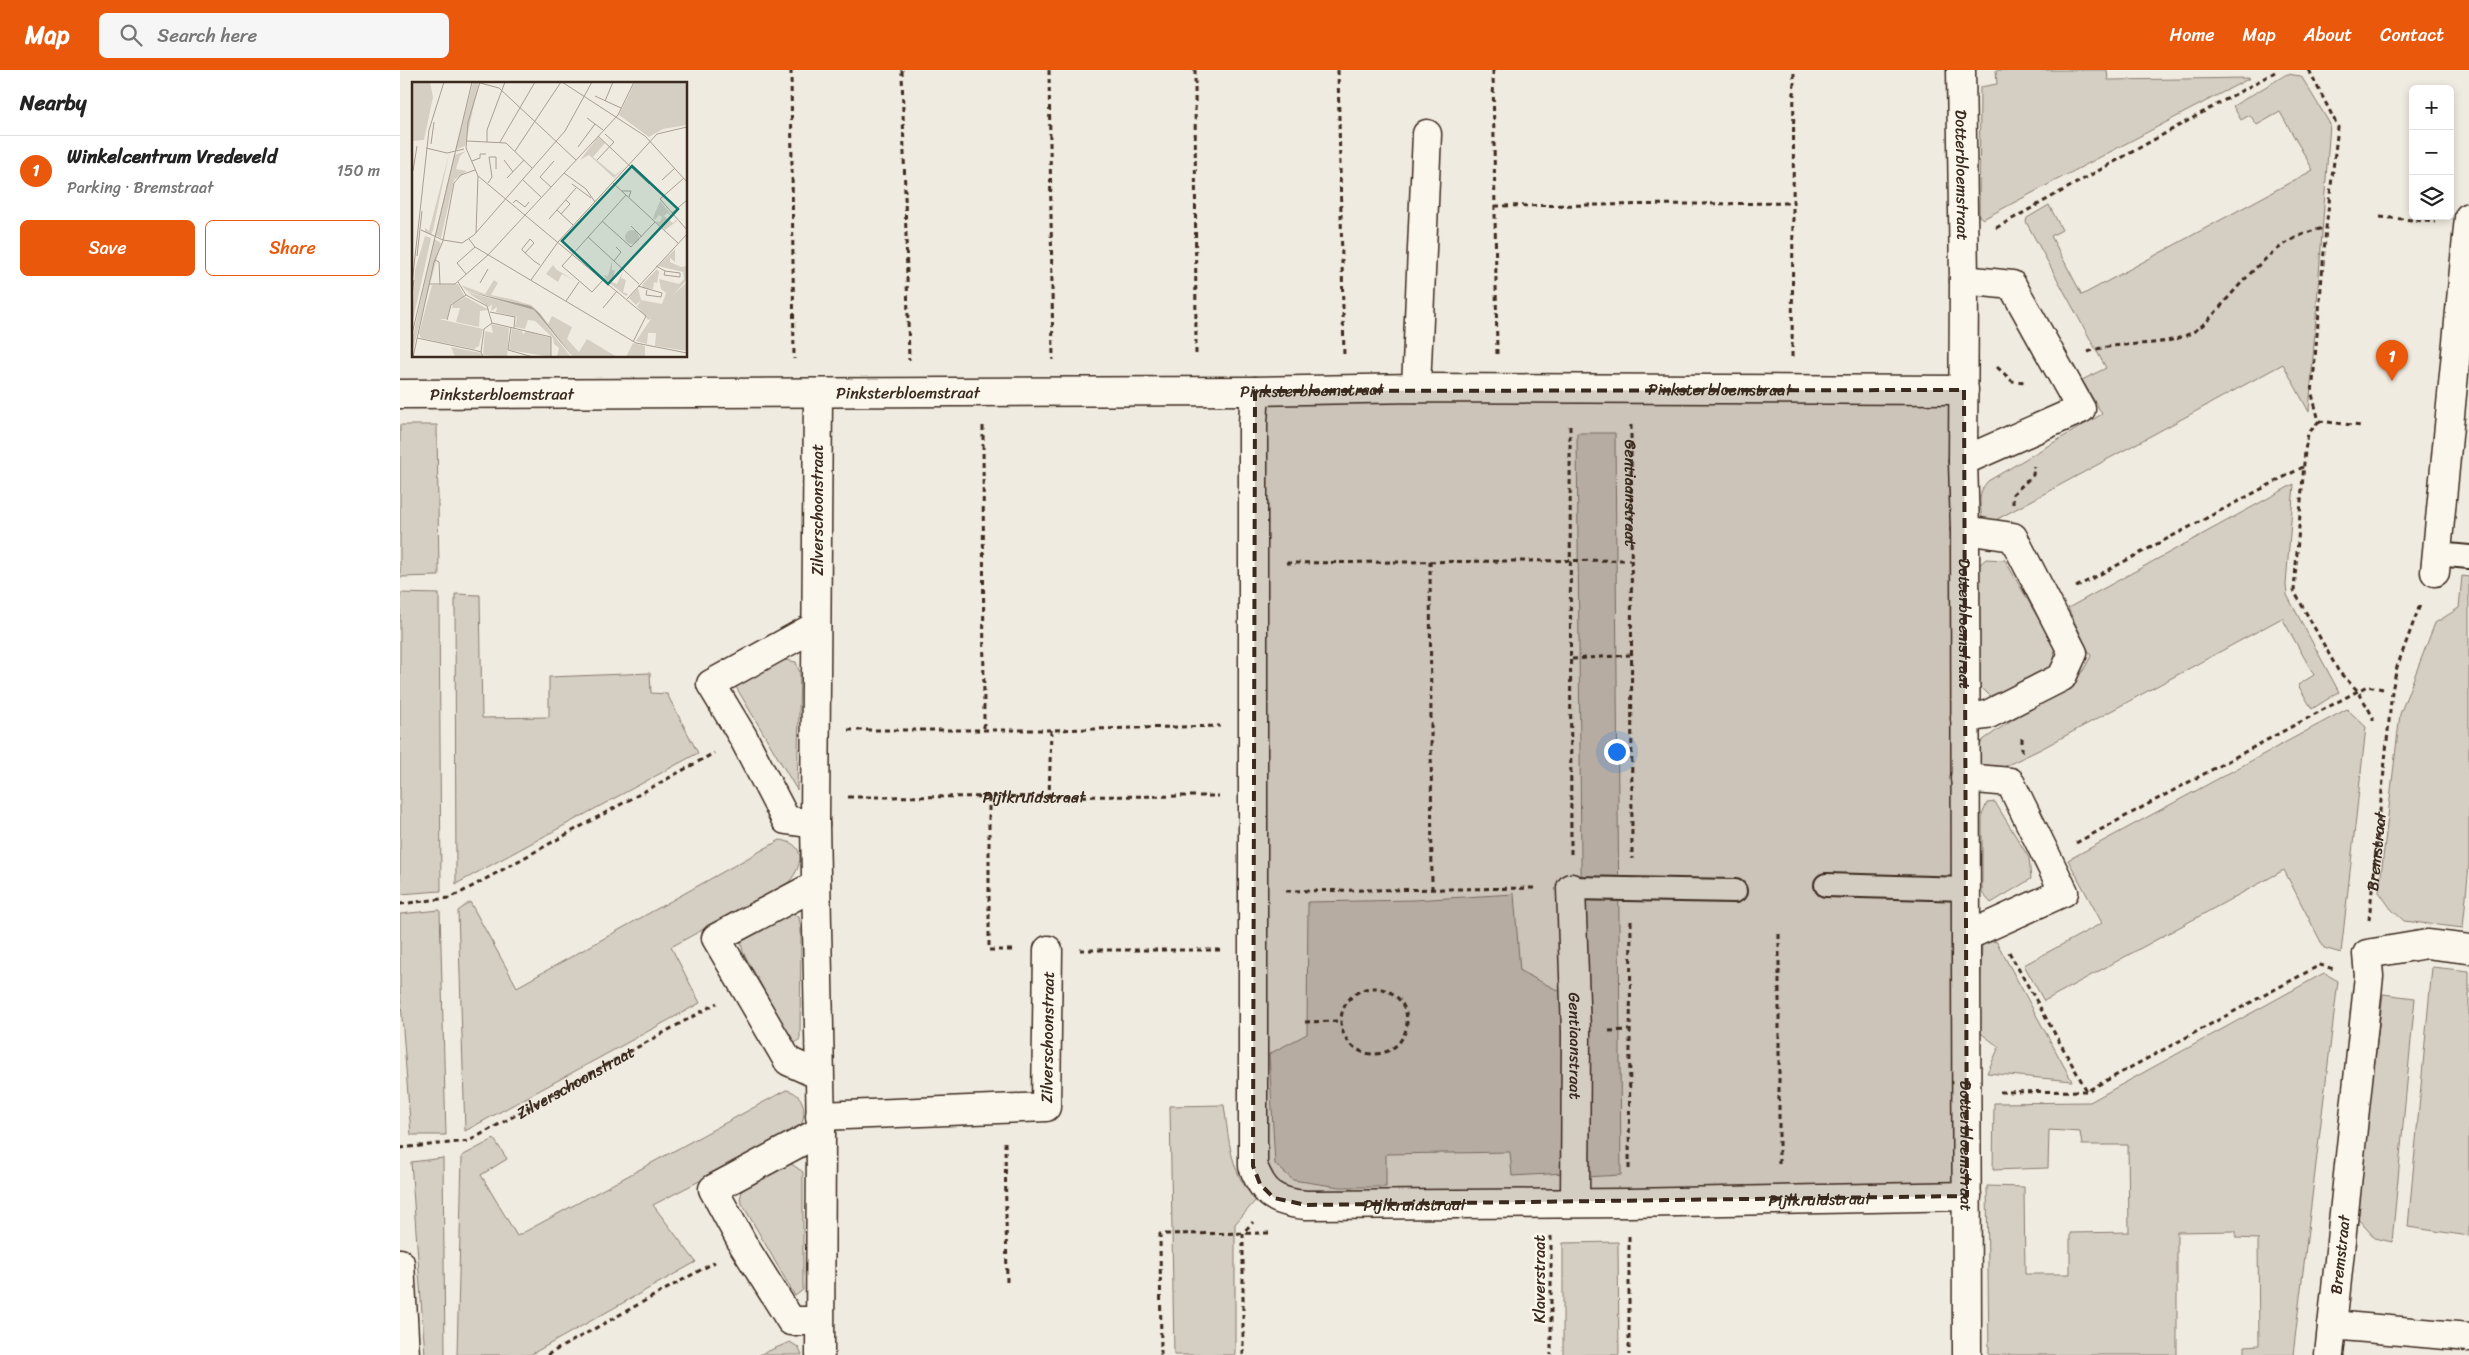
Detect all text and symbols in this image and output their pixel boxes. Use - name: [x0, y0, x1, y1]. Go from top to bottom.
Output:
- search box: [99, 13, 449, 58]
- text: Map: [25, 14, 69, 56]
- text: Search here: [157, 19, 257, 52]
- text: Home: [2170, 19, 2215, 51]
- text: Map: [2243, 19, 2276, 51]
- text: About: [2304, 19, 2352, 51]
- text: Contact: [2380, 19, 2444, 51]
- icon: search: [117, 21, 145, 49]
- inset map: [412, 82, 688, 358]
- text: Nearby: [20, 84, 86, 122]
- map controls: [2409, 85, 2454, 220]
- button: +: [2409, 85, 2454, 130]
- street label: Dotterbloemstraat: [1947, 109, 1978, 241]
- button: −: [2409, 130, 2454, 175]
- text: Winkelcentrum Vredeveld: [67, 140, 277, 173]
- text: 1: [33, 156, 39, 185]
- text: 150 m: [337, 156, 380, 185]
- text: Parking · Bremstraat: [67, 173, 213, 202]
- button: layers: [2409, 175, 2454, 220]
- button: Save: [20, 220, 195, 276]
- button: Share: [205, 220, 380, 276]
- pin: 1: [2376, 340, 2408, 381]
- street label: Pinksterbloemstraat: [1240, 374, 1385, 406]
- street label: Pinksterbloemstraat: [1648, 374, 1792, 404]
- street label: Pinksterbloemstraat: [836, 377, 981, 407]
- street label: Pinksterbloemstraat: [430, 379, 575, 408]
- street label: Gentiaanstraat: [1617, 439, 1646, 547]
- street label: Zilverschoonstraat: [803, 444, 832, 576]
- street label: Dotterbloemstraat: [1951, 559, 1980, 689]
- your location: [1604, 739, 1630, 765]
- street label: Pijlkruidstraat: [982, 782, 1086, 811]
- street label: Bremstraat: [2357, 810, 2394, 893]
- street label: Zilverschoonstraat: [1032, 971, 1062, 1103]
- street label: Gentiaanstraat: [1560, 992, 1591, 1100]
- street label: Zilverschoonstraat: [511, 1037, 640, 1127]
- street label: Dotterbloemstraat: [1952, 1081, 1981, 1211]
- street label: Pijlkruidstraat: [1768, 1183, 1872, 1215]
- street label: Pijlkruidstraat: [1363, 1190, 1467, 1219]
- street label: Bremstraat: [2321, 1213, 2358, 1296]
- street label: Klaverstraat: [1525, 1235, 1554, 1323]

